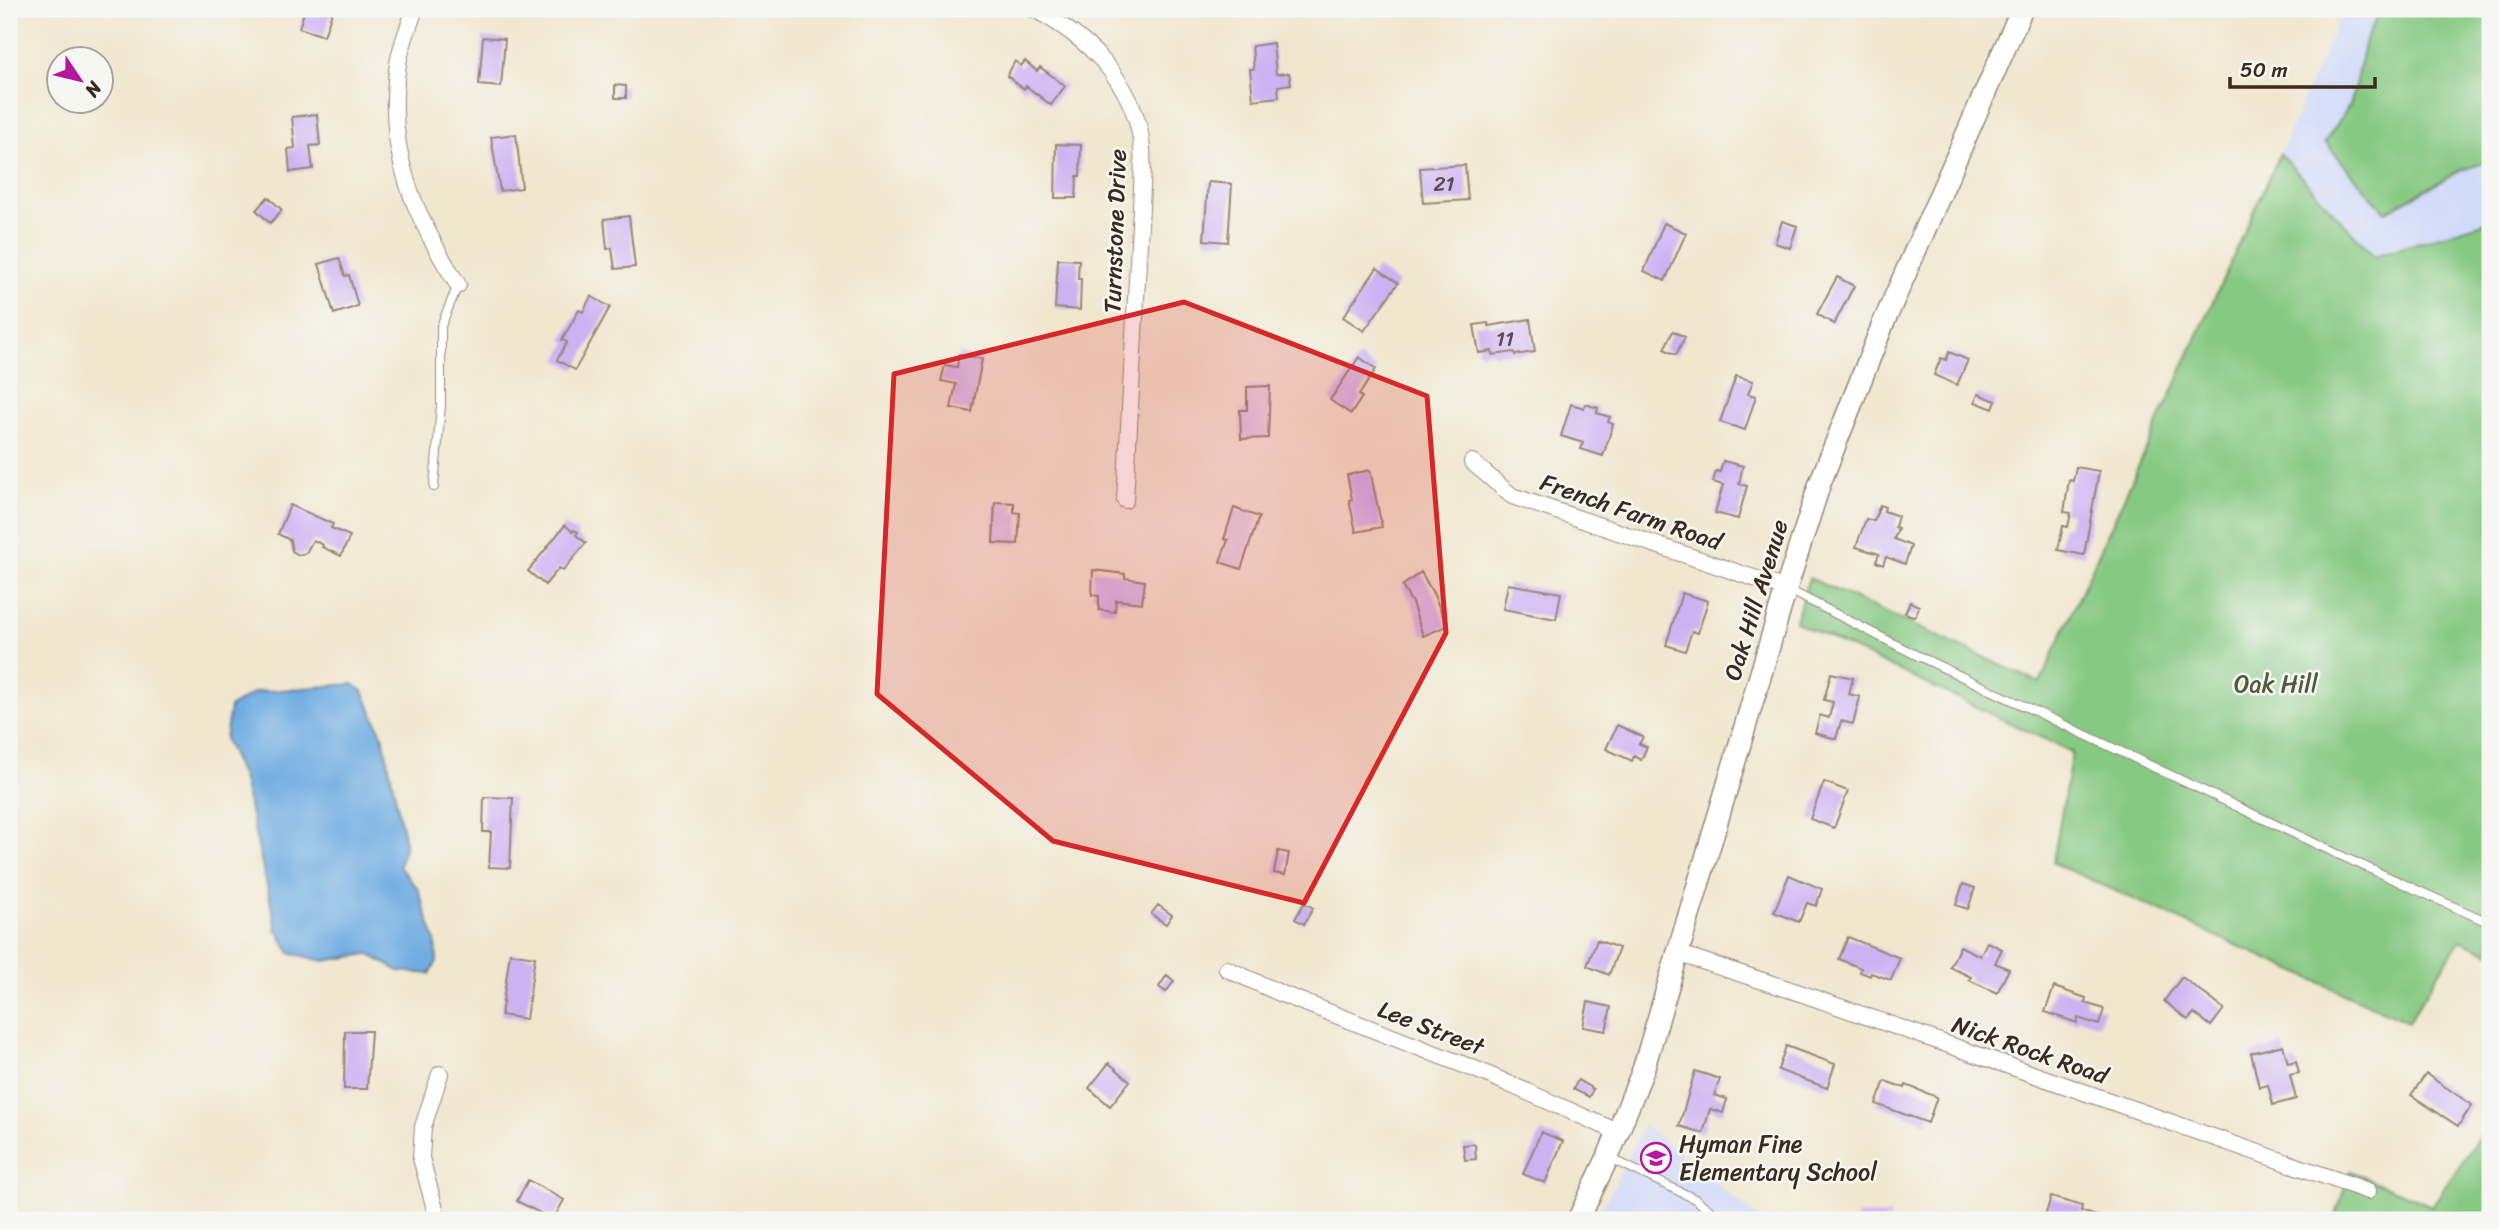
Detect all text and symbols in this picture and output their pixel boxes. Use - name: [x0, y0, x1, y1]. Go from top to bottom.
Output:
- north arrow: [46, 46, 116, 116]
- scale bar: [2230, 46, 2375, 90]
- text: 50 m: [2240, 51, 2288, 89]
- text: N: [76, 74, 111, 105]
- street label: Turnstone Drive: [1091, 148, 1139, 314]
- house number: 21: [1433, 165, 1455, 203]
- house number: 11: [1496, 320, 1514, 358]
- street label: French Farm Road: [1534, 461, 1730, 564]
- street label: Oak Hill Avenue: [1712, 514, 1800, 686]
- park label: Oak Hill: [2234, 663, 2319, 705]
- street label: Lee Street: [1372, 989, 1492, 1068]
- street label: Nick Rock Road: [1946, 1004, 2115, 1097]
- place label: Hyman Fine Elementary School: [1679, 1123, 1878, 1193]
- school or university icon: Hyman Fine Elementary School: [1639, 1141, 1673, 1175]

